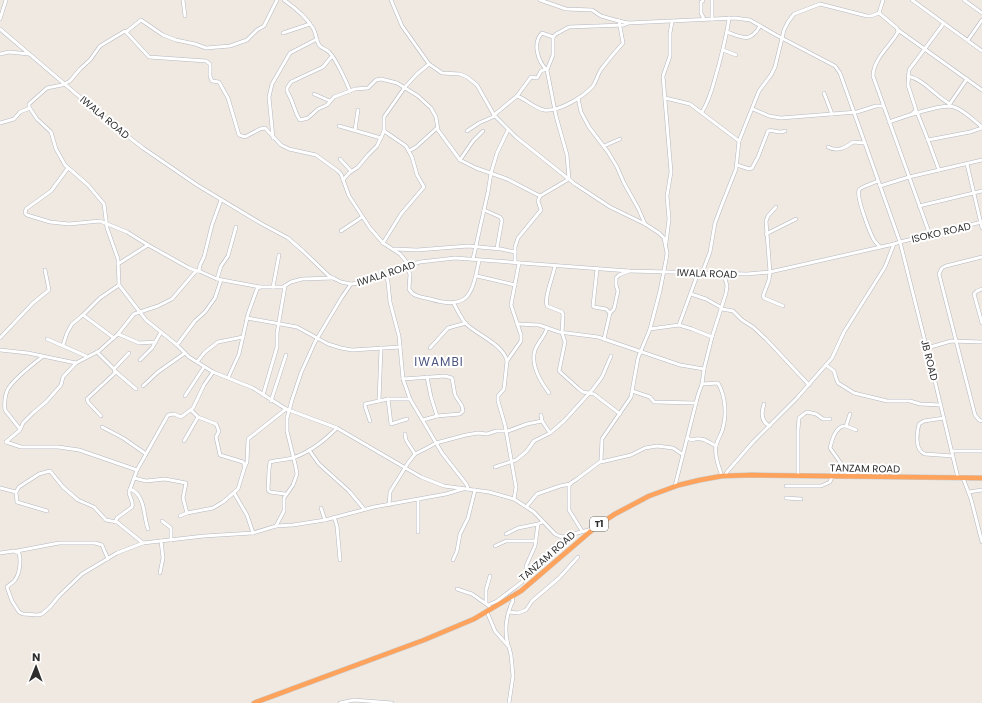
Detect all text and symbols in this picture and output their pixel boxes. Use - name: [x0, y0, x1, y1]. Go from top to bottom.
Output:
- street label: IWALA ROAD: [77, 92, 133, 143]
- street label: ISOKO ROAD: [910, 218, 972, 247]
- street label: IWALA ROAD: [355, 257, 417, 290]
- street label: IWALA ROAD: [677, 265, 737, 282]
- street label: JB ROAD: [917, 338, 942, 382]
- district label: IWAMBI: [414, 353, 464, 370]
- street label: TANZAM ROAD: [830, 460, 900, 477]
- road number: T1: [590, 517, 608, 531]
- street label: TANZAM ROAD: [516, 528, 579, 585]
- north arrow: [16, 647, 56, 687]
- text: N: [32, 649, 40, 665]

